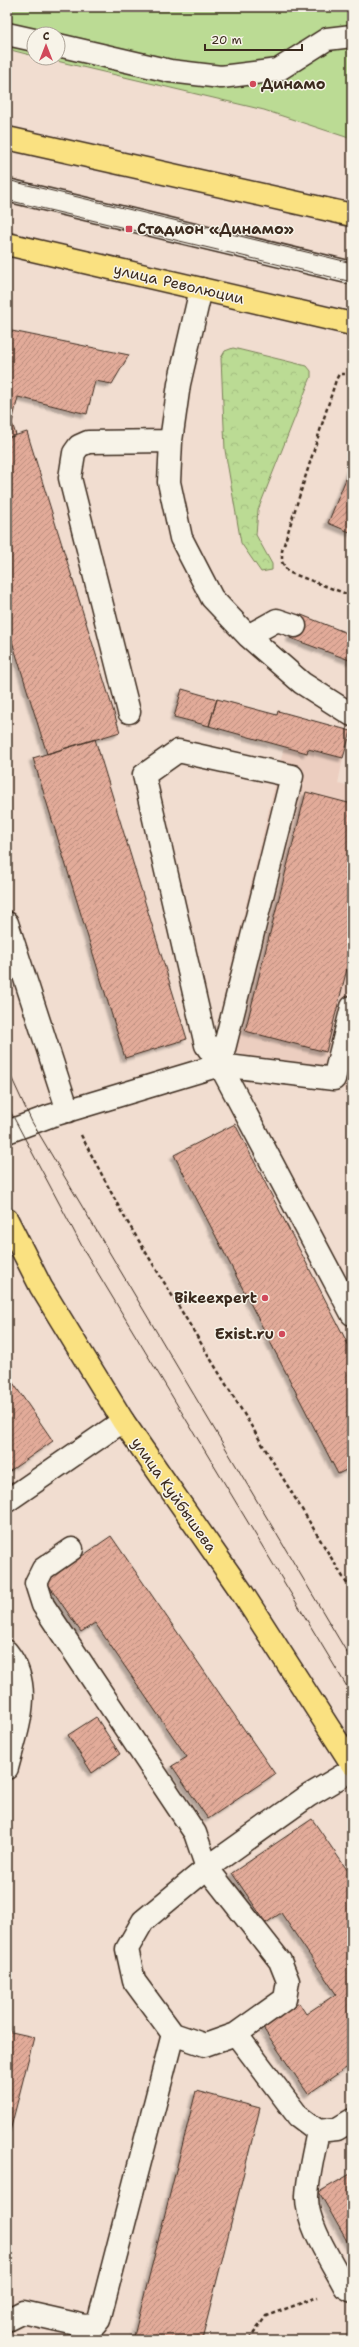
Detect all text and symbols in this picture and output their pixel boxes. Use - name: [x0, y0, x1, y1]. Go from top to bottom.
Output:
- north arrow: [26, 26, 66, 66]
- scale bar: [205, 26, 302, 52]
- text: С: [43, 29, 50, 44]
- text: 20 m: [211, 32, 242, 48]
- place label: Динамо: [261, 74, 326, 94]
- marker: Динамо: [248, 79, 258, 89]
- place label: Стадион «Динамо»: [137, 219, 294, 239]
- marker: Стадион «Динамо»: [124, 224, 134, 234]
- street label: улица Революции: [112, 259, 246, 309]
- place label: Bikeexpert: [174, 1288, 257, 1308]
- marker: Bikeexpert: [260, 1293, 270, 1303]
- place label: Exist.ru: [215, 1324, 274, 1344]
- marker: Exist.ru: [277, 1329, 287, 1339]
- street label: улица Куйбышева: [127, 1433, 222, 1557]

